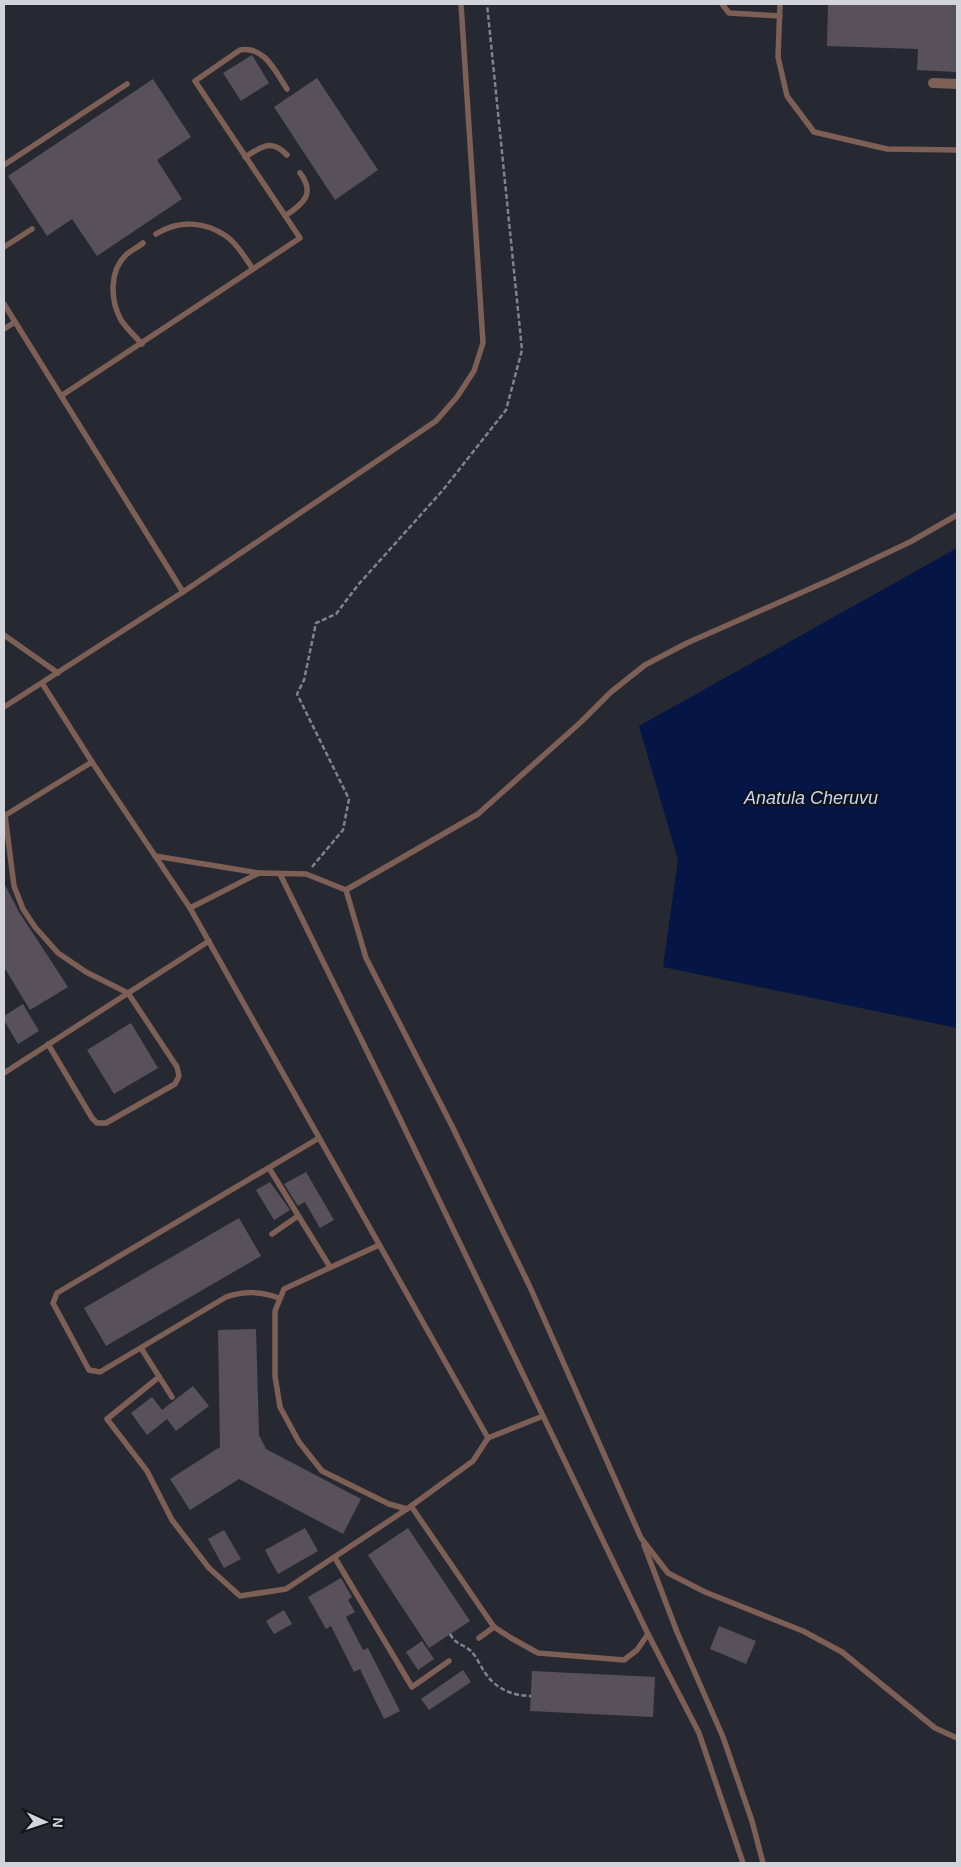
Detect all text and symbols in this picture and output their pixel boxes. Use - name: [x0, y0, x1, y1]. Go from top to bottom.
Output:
- water label: Anatula Cheruvu: [743, 788, 878, 808]
- north arrow: [20, 1797, 70, 1847]
- text: N: [50, 1817, 66, 1828]

